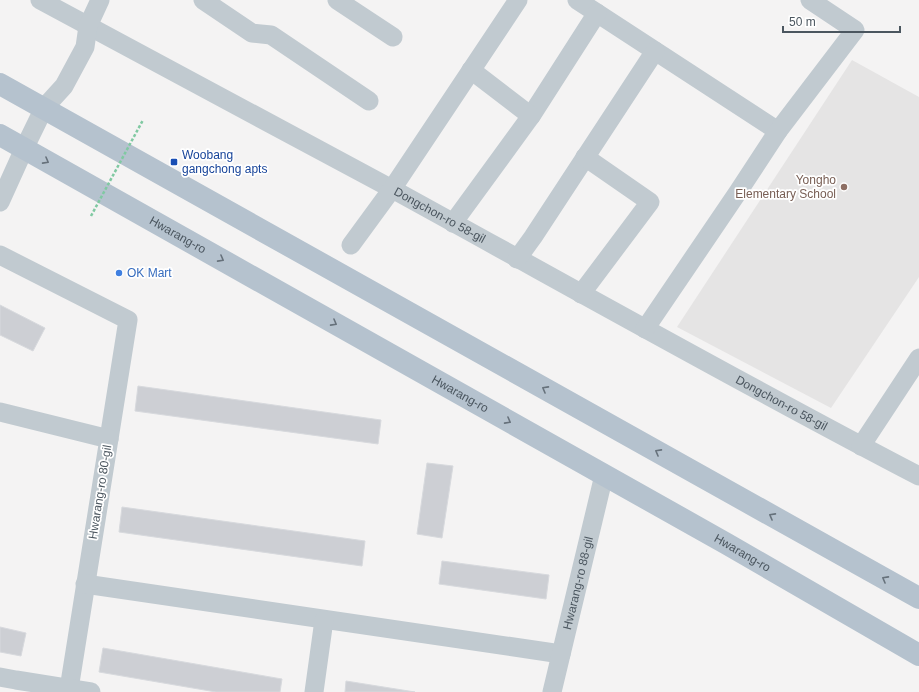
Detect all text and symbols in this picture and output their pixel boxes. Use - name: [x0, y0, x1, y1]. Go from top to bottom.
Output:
- scale bar: [783, 8, 900, 34]
- text: 50 m: [789, 15, 816, 29]
- place label: Woobang gangchong apts: [182, 148, 267, 176]
- one-way arrow: [42, 157, 49, 164]
- marker: Woobang gangchong apts: [169, 157, 179, 167]
- place label: Yongho Elementary School: [735, 173, 836, 201]
- marker: Yongho Elementary School: [839, 182, 849, 192]
- street label: Dongchon-ro 58-gil: [392, 184, 488, 246]
- street label: Hwarang-ro: [147, 214, 209, 257]
- one-way arrow: [216, 255, 224, 262]
- place label: OK Mart: [127, 266, 172, 280]
- marker: OK Mart: [114, 268, 124, 278]
- one-way arrow: [330, 318, 337, 325]
- street label: Hwarang-ro: [429, 372, 491, 416]
- street label: Dongchon-ro 58-gil: [733, 373, 830, 433]
- one-way arrow: [542, 386, 549, 393]
- one-way arrow: [504, 416, 511, 423]
- street label: Hwarang-ro 80-gil: [86, 444, 114, 540]
- one-way arrow: [655, 449, 662, 457]
- one-way arrow: [769, 513, 776, 520]
- street label: Hwarang-ro: [712, 531, 773, 575]
- street label: Hwarang-ro 88-gil: [560, 535, 596, 631]
- one-way arrow: [882, 577, 889, 584]

